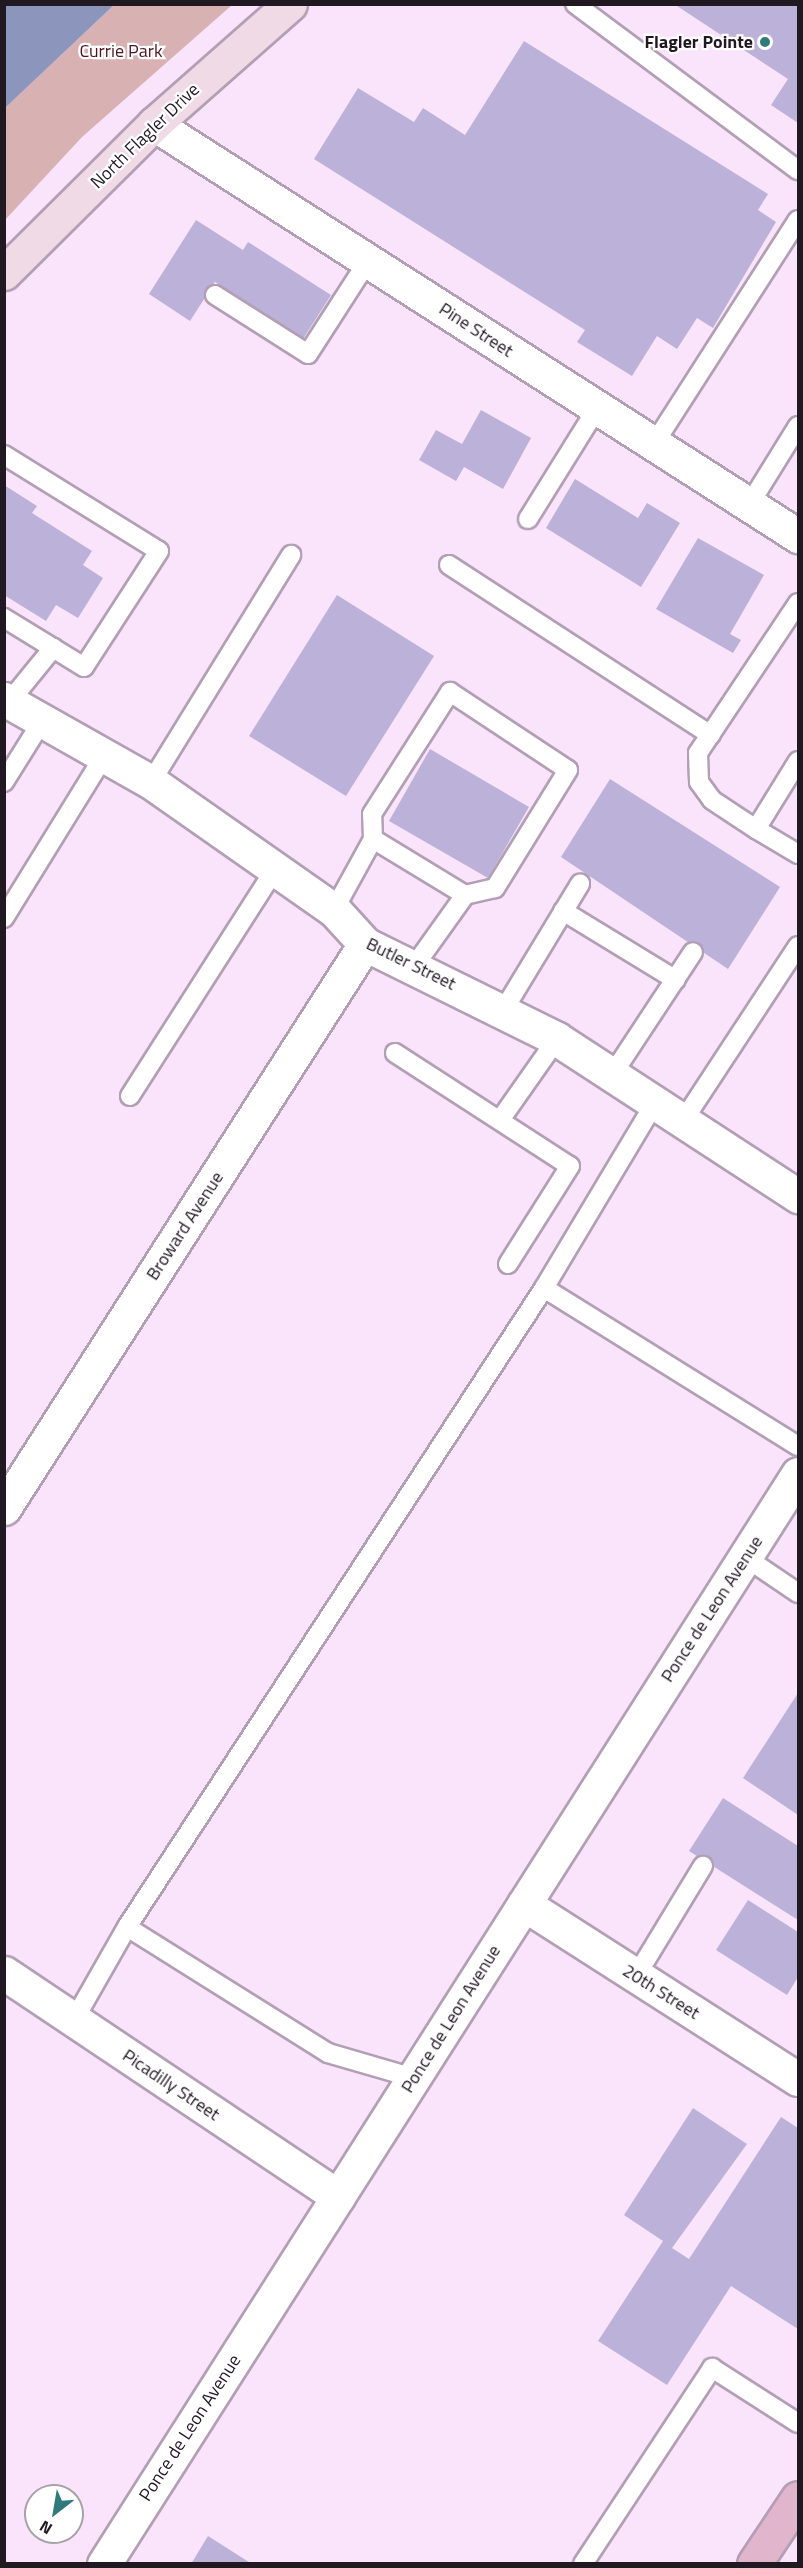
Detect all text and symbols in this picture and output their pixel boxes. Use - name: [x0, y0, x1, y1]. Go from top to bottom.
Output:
- place label: Flagler Pointe: [645, 31, 753, 53]
- marker: Flagler Pointe: [758, 35, 772, 49]
- park label: Currie Park: [79, 40, 163, 62]
- street label: North Flagler Drive: [86, 79, 204, 193]
- street label: Pine Street: [435, 298, 517, 362]
- street label: Butler Street: [363, 933, 459, 995]
- street label: Broward Avenue: [142, 1168, 228, 1284]
- street label: Ponce de Leon Avenue: [657, 1532, 767, 1686]
- street label: Ponce de Leon Avenue: [397, 1941, 505, 2097]
- street label: 20th Street: [619, 1960, 703, 2024]
- street label: Picadilly Street: [118, 2045, 224, 2125]
- street label: Ponce de Leon Avenue: [135, 2351, 245, 2505]
- north arrow: [24, 2484, 84, 2544]
- text: N: [35, 2515, 57, 2541]

